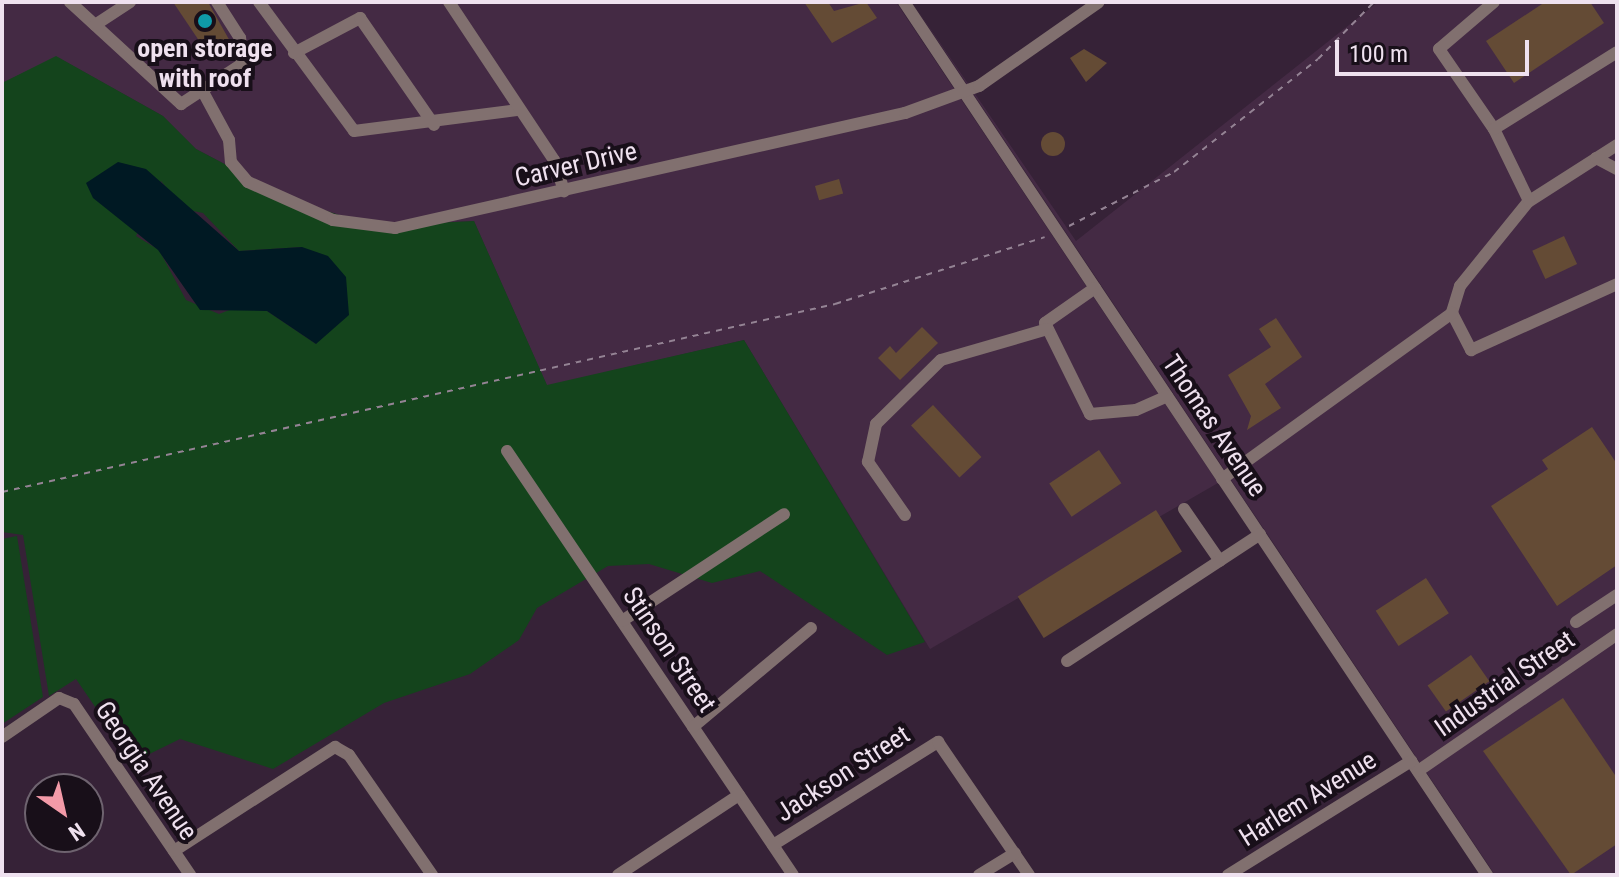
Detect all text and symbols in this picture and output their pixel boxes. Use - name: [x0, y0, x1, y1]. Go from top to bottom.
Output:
- marker: open storage with roof: [196, 12, 214, 30]
- scale bar: [1339, 24, 1533, 74]
- place label: open storage with roof: [137, 33, 273, 94]
- text: 100 m: [1349, 40, 1408, 68]
- street label: Carver Drive: [512, 136, 640, 194]
- street label: Thomas Avenue: [1155, 349, 1273, 503]
- street label: Stinson Street: [616, 582, 722, 718]
- street label: Industrial Street: [1429, 624, 1581, 744]
- street label: Georgia Avenue: [88, 696, 204, 846]
- street label: Jackson Street: [770, 719, 916, 829]
- street label: Harlem Avenue: [1234, 745, 1382, 853]
- north arrow: [24, 773, 104, 853]
- text: N: [64, 818, 89, 846]

